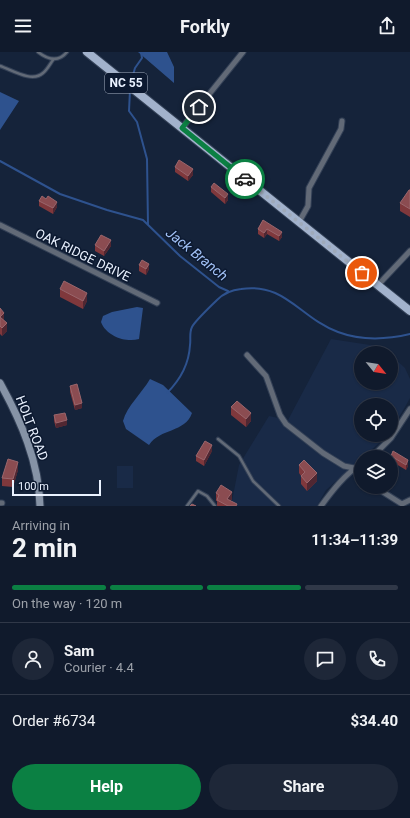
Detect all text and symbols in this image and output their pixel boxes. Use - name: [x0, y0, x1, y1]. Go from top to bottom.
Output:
- icon: menu: [12, 15, 34, 37]
- icon: share: [376, 15, 398, 37]
- text: Forkly: [180, 16, 230, 37]
- road number: NC 55: [105, 73, 147, 93]
- pin: [182, 90, 216, 124]
- icon: home: [188, 96, 210, 118]
- courier: [225, 159, 265, 199]
- icon: car: [234, 168, 256, 190]
- water label: Jack Branch: [163, 224, 231, 284]
- street label: OAK RIDGE DRIVE: [33, 225, 133, 285]
- pin: [345, 256, 379, 290]
- icon: bag: [351, 262, 373, 284]
- north arrow: [354, 346, 398, 390]
- map controls: [354, 346, 398, 494]
- street label: HOLT ROAD: [13, 394, 51, 462]
- button: locate: [354, 398, 398, 442]
- button: layers: [354, 450, 398, 494]
- scale bar: [12, 478, 101, 497]
- text: 100 m: [18, 480, 49, 493]
- text: Arriving in: [12, 518, 70, 533]
- text: 11:34–11:39: [311, 531, 398, 549]
- text: 2 min: [12, 533, 77, 563]
- text: On the way · 120 m: [12, 596, 122, 611]
- button: person: [12, 638, 54, 680]
- button: chat: [304, 638, 346, 680]
- button: phone: [356, 638, 398, 680]
- text: Sam: [64, 642, 94, 660]
- text: Courier · 4.4: [64, 660, 134, 675]
- text: Order #6734: [12, 712, 95, 730]
- text: $34.40: [351, 712, 398, 730]
- button: Help: [12, 764, 201, 810]
- button: Share: [209, 764, 398, 810]

